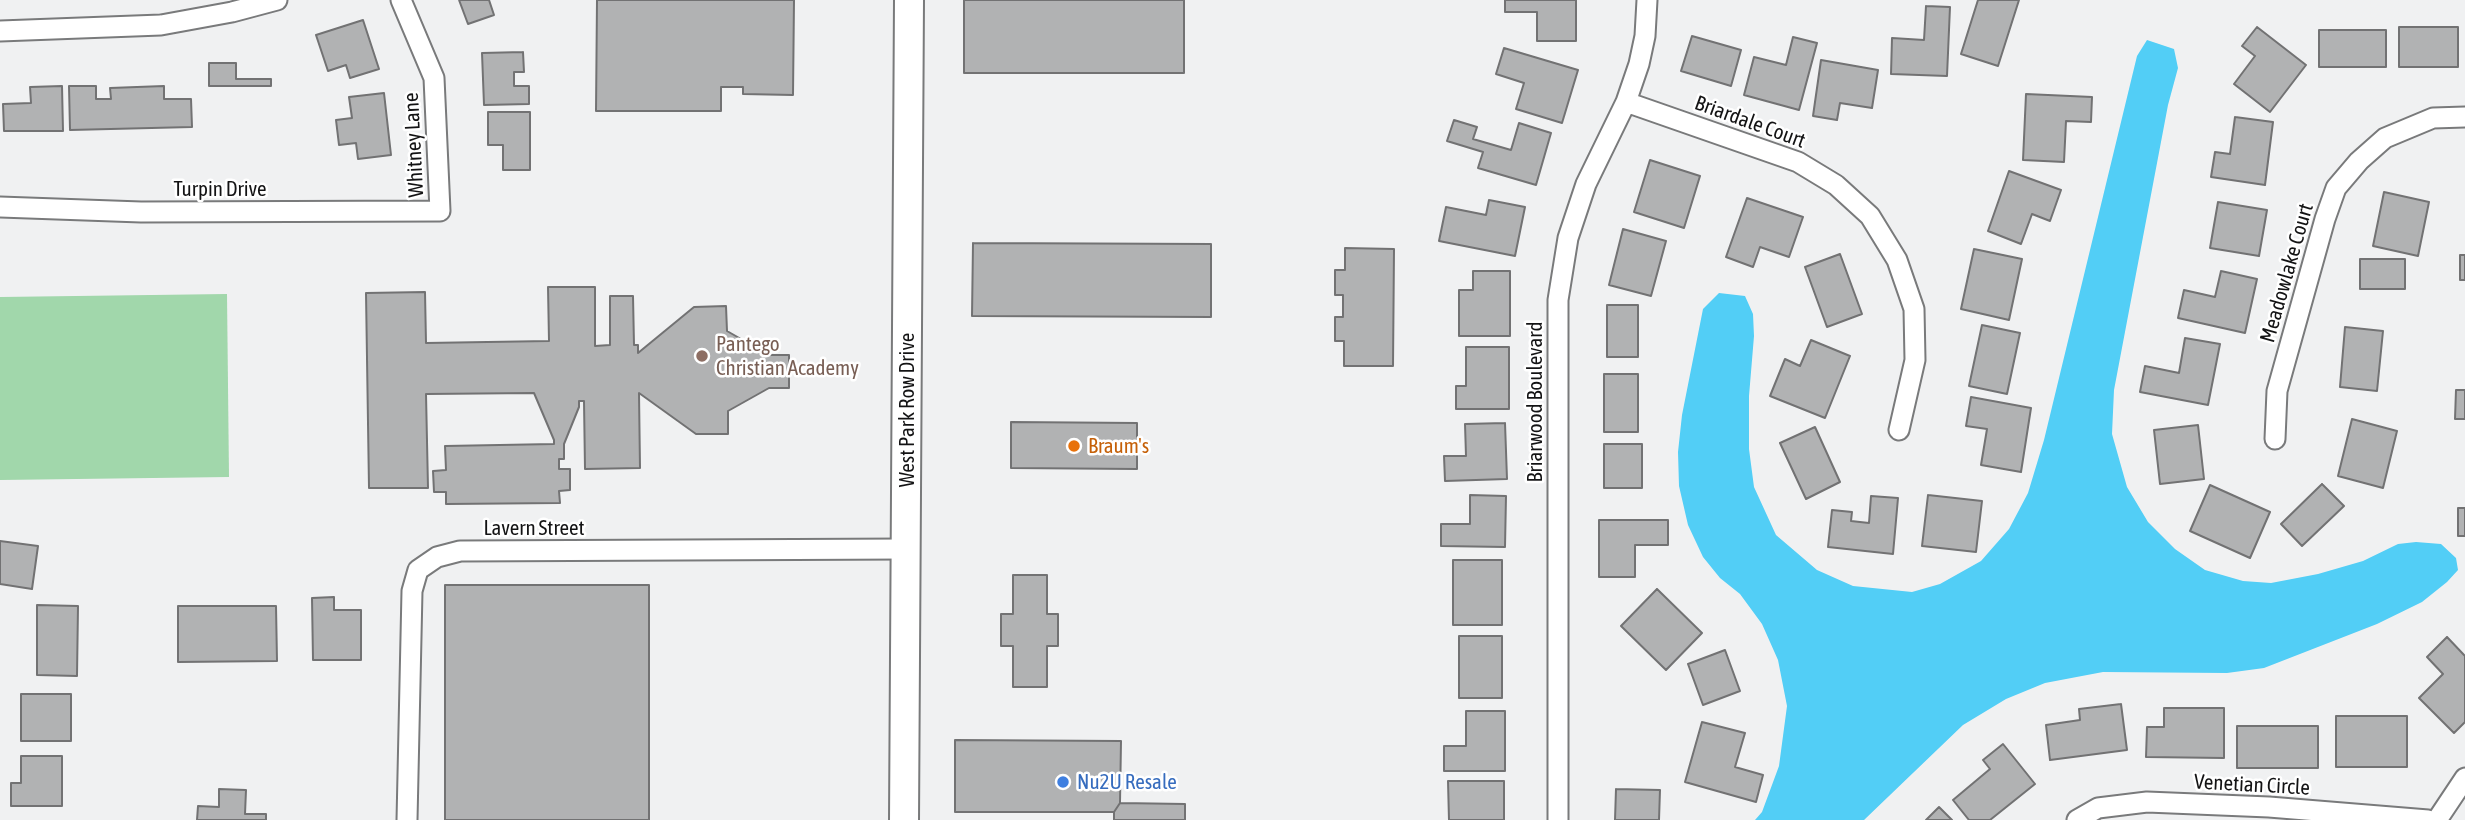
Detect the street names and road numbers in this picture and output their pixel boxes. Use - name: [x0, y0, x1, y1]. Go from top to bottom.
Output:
- street label: Briardale Court: [1691, 90, 1809, 154]
- street label: Whitney Lane: [399, 92, 429, 198]
- street label: Turpin Drive: [173, 176, 267, 202]
- street label: Meadowlake Court: [2255, 201, 2319, 345]
- street label: Briarwood Boulevard: [1522, 322, 1548, 482]
- street label: West Park Row Drive: [894, 333, 920, 487]
- street label: Lavern Street: [483, 515, 585, 541]
- street label: Venetian Circle: [2194, 769, 2310, 801]

